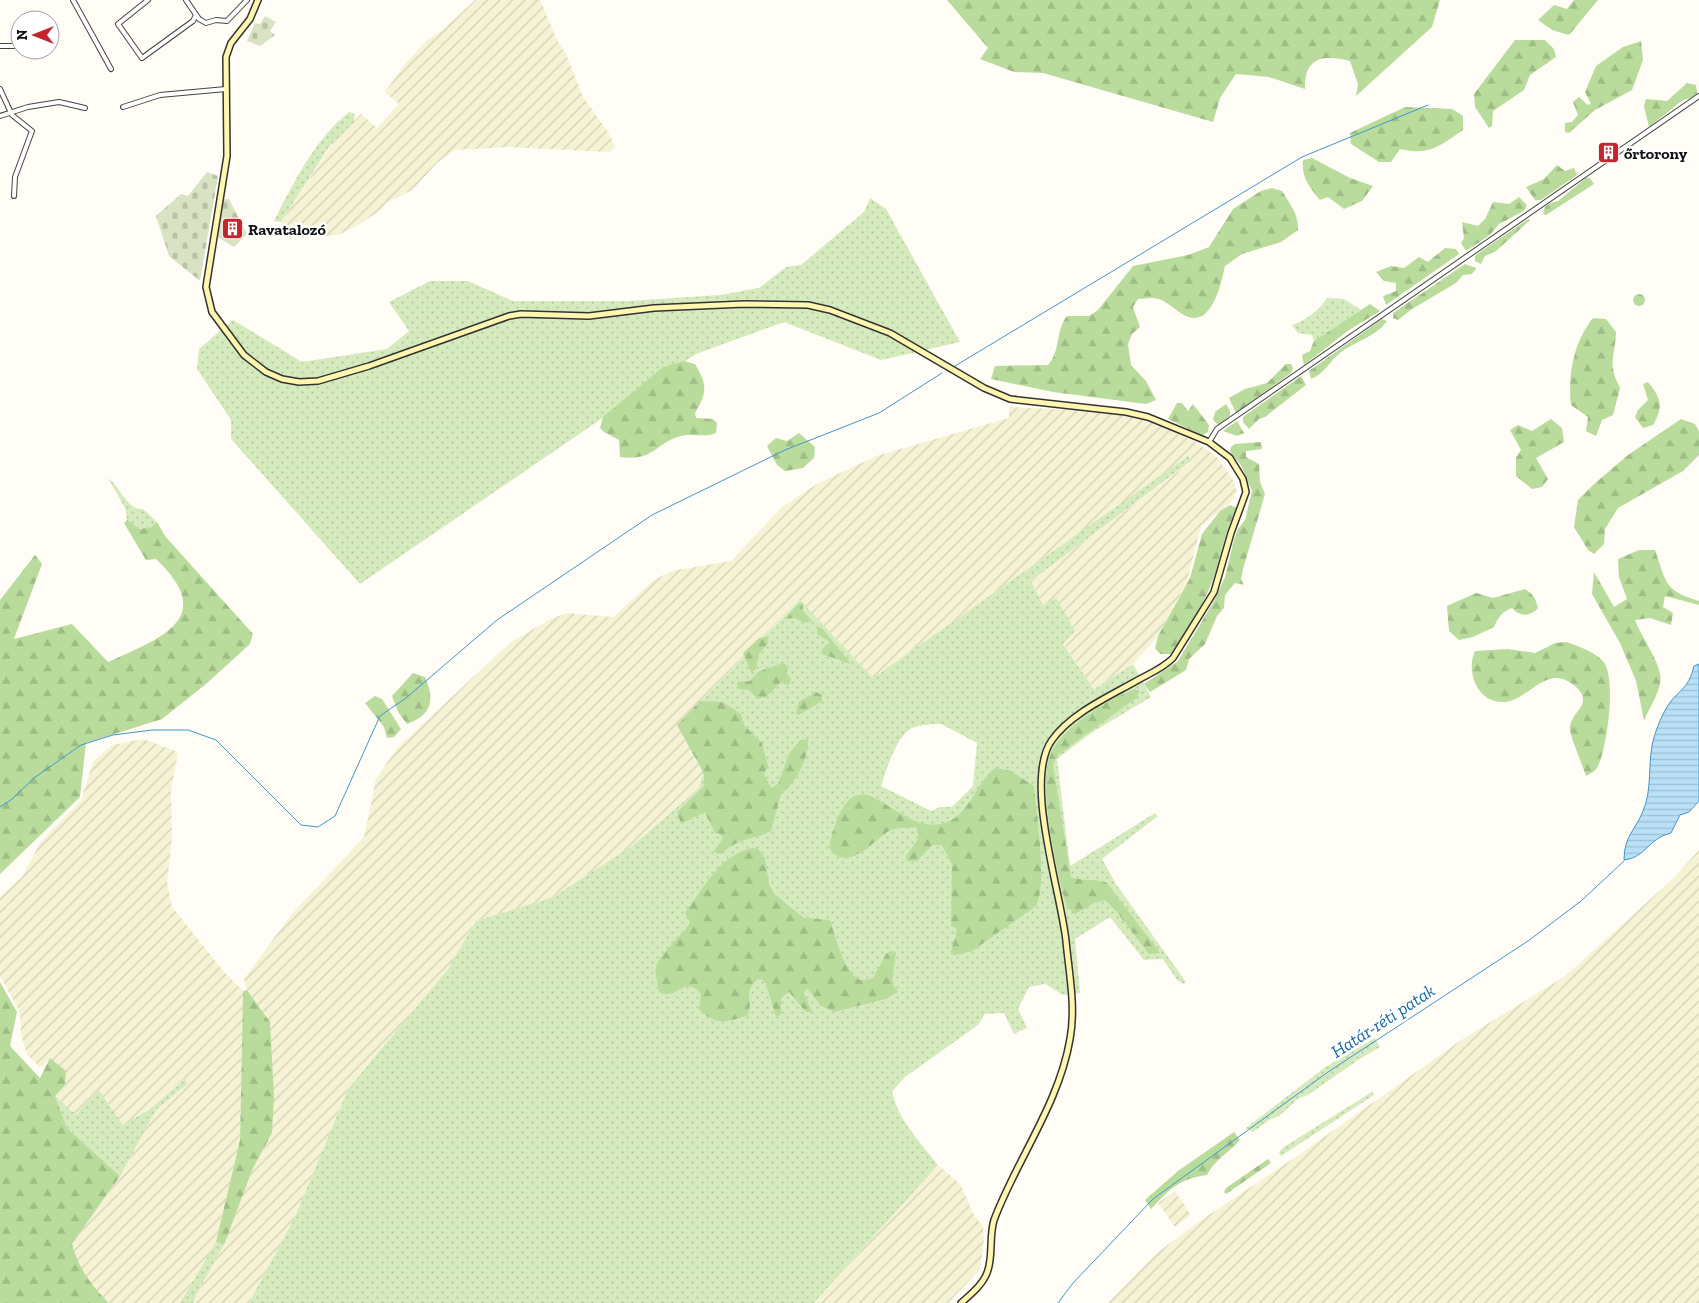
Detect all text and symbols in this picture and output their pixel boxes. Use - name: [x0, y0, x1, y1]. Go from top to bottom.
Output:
- north arrow: [10, 10, 60, 60]
- text: N: [14, 29, 31, 40]
- building icon: őrtorony: [1596, 141, 1620, 165]
- place label: őrtorony: [1624, 144, 1688, 163]
- building icon: Ravatalozó: [220, 217, 244, 241]
- place label: Ravatalozó: [248, 220, 326, 239]
- water label: Határ-réti patak: [1327, 979, 1439, 1063]

